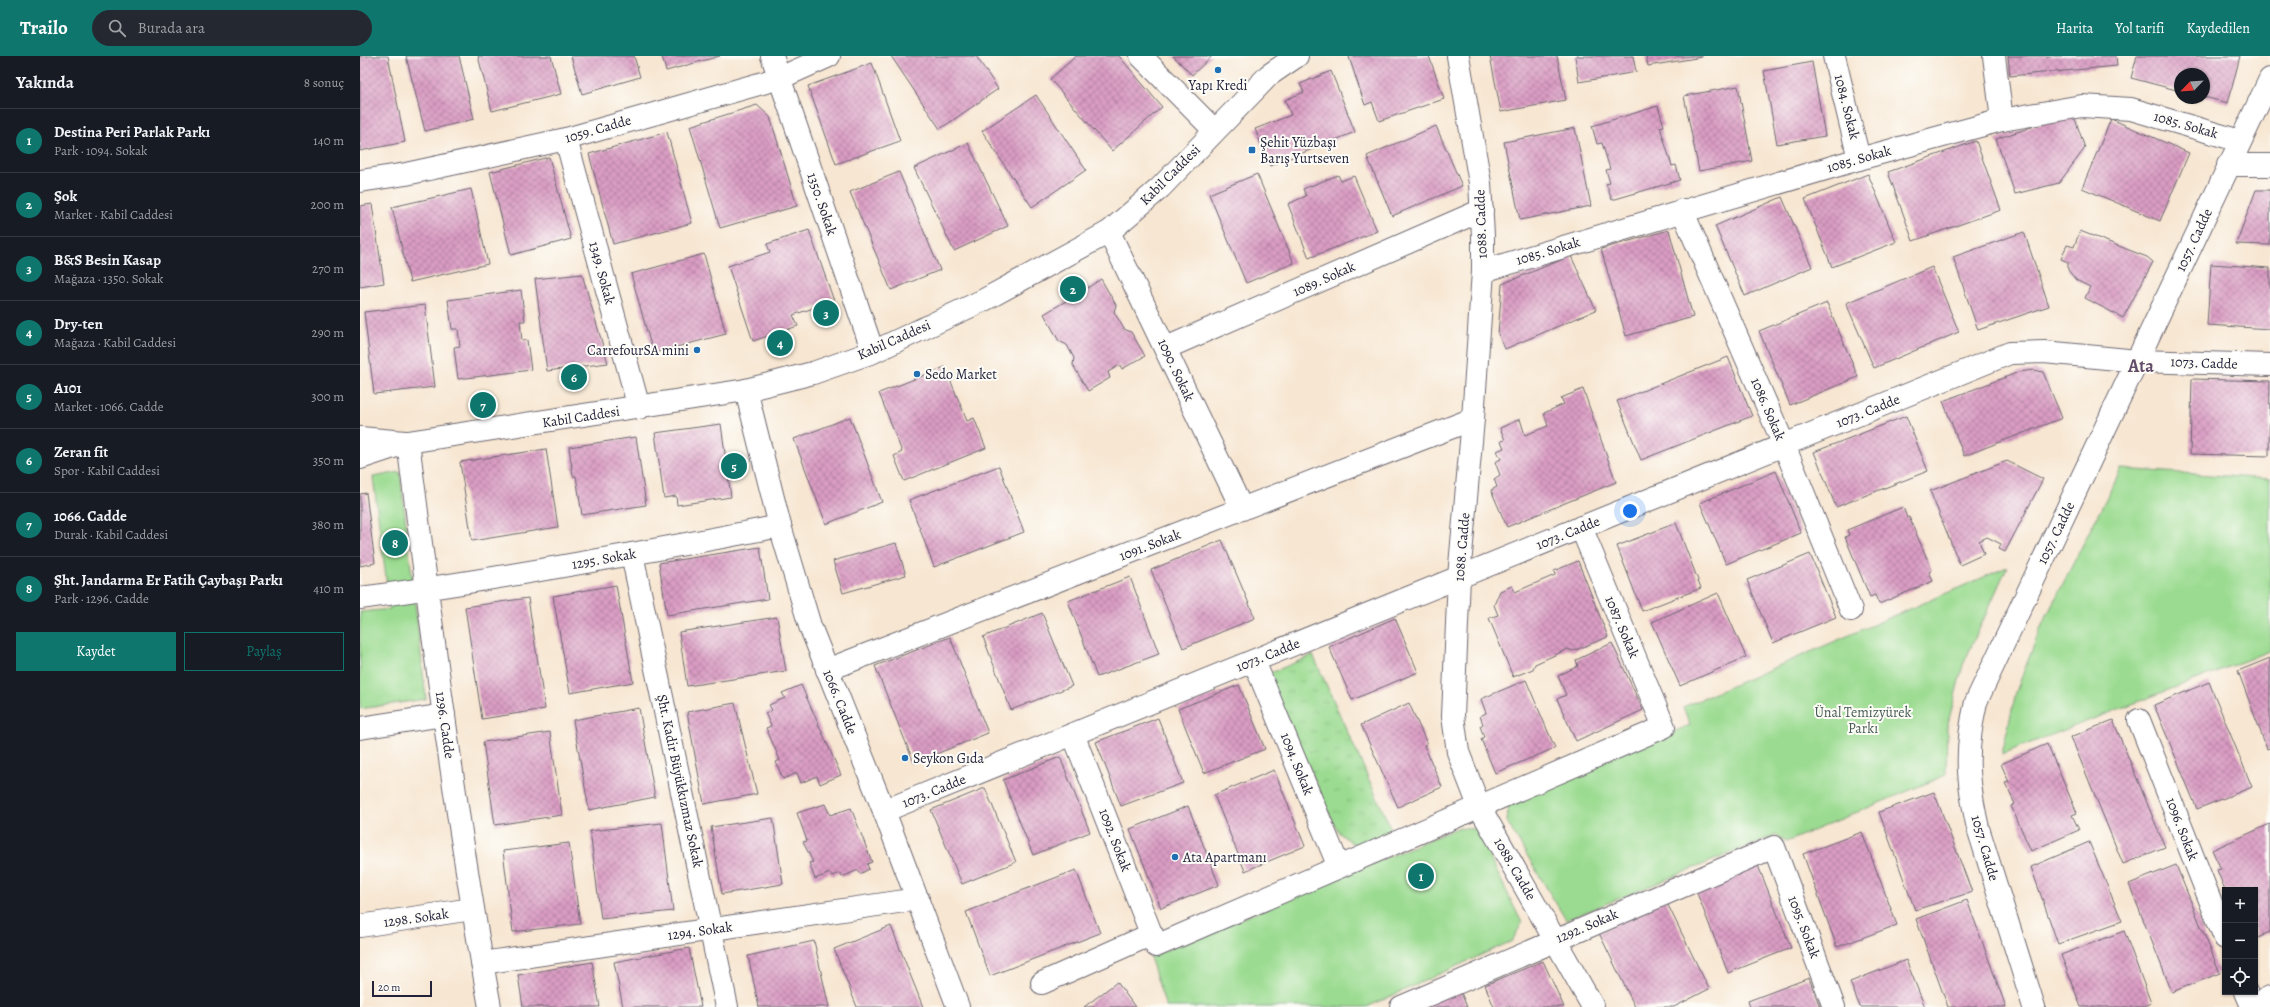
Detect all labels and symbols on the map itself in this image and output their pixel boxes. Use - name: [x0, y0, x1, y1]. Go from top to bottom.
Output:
- marker: Yapı Kredi: [1213, 65, 1223, 75]
- north arrow: [2174, 68, 2210, 104]
- street label: 1084. Sokak: [1830, 72, 1864, 142]
- place label: Yapı Kredi: [1187, 76, 1248, 95]
- street label: 1085. Sokak: [2152, 107, 2220, 143]
- street label: 1059. Cadde: [563, 110, 633, 148]
- place label: Şehit Yüzbaşı Barış Yurtseven: [1260, 133, 1349, 168]
- street label: Kabil Caddesi: [1135, 140, 1205, 210]
- street label: 1085. Sokak: [1825, 141, 1893, 177]
- marker: Şehit Yüzbaşı Barış Yurtseven: [1247, 145, 1257, 155]
- street label: 1350. Sokak: [802, 170, 842, 238]
- street label: 1088. Cadde: [1470, 189, 1492, 259]
- street label: 1057. Cadde: [2171, 205, 2217, 275]
- street label: 1085. Sokak: [1514, 232, 1582, 270]
- street label: 1349. Sokak: [584, 239, 620, 307]
- street label: 1089. Sokak: [1290, 257, 1358, 301]
- pin: 2: [1060, 274, 1086, 304]
- pin: 3: [813, 298, 839, 328]
- street label: Kabil Caddesi: [854, 315, 934, 365]
- pin: 4: [767, 328, 793, 358]
- street label: 1090. Sokak: [1153, 336, 1199, 404]
- place label: CarrefourSA mini: [587, 341, 689, 360]
- marker: CarrefourSA mini: [692, 345, 702, 355]
- street label: 1073. Cadde: [2170, 352, 2238, 374]
- district label: Ata: [2127, 354, 2154, 378]
- pin: 6: [561, 362, 587, 392]
- place label: Sedo Market: [925, 365, 997, 384]
- marker: Sedo Market: [912, 369, 922, 379]
- street label: 1086. Sokak: [1746, 375, 1790, 443]
- pin: 7: [470, 390, 496, 420]
- street label: 1073. Cadde: [1833, 390, 1903, 432]
- street label: Kabil Caddesi: [541, 401, 621, 433]
- pin: 5: [721, 451, 747, 481]
- street label: 1057. Cadde: [2033, 498, 2079, 568]
- your location: [1620, 501, 1640, 521]
- street label: 1088. Cadde: [1450, 512, 1474, 582]
- street label: 1073. Cadde: [1533, 512, 1603, 554]
- street label: 1091. Sokak: [1117, 525, 1184, 565]
- pin: 8: [382, 528, 408, 558]
- street label: 1295. Sokak: [570, 544, 638, 574]
- street label: 1087. Sokak: [1600, 593, 1644, 661]
- street label: 1073. Cadde: [1233, 634, 1303, 676]
- street label: 1066. Cadde: [818, 667, 862, 737]
- street label: 1296. Cadde: [431, 690, 459, 760]
- street label: Şht. Kadir Büyükkızmaz Sokak: [652, 693, 708, 869]
- park label: Ünal Temizyürek Parkı: [1814, 703, 1912, 738]
- street label: 1094. Sokak: [1276, 730, 1318, 798]
- place label: Seykon Gıda: [913, 749, 985, 768]
- marker: Seykon Gıda: [900, 753, 910, 763]
- street label: 1073. Cadde: [899, 770, 969, 812]
- street label: 1096. Sokak: [2161, 795, 2203, 863]
- street label: 1092. Sokak: [1094, 806, 1136, 874]
- street label: 1057. Cadde: [1967, 813, 2003, 883]
- street label: 1088. Cadde: [1489, 834, 1541, 904]
- place label: Ata Apartmanı: [1182, 848, 1267, 867]
- marker: Ata Apartmanı: [1170, 852, 1180, 862]
- pin: 1: [1408, 861, 1434, 891]
- street label: 1095. Sokak: [1783, 893, 1825, 961]
- street label: 1298. Sokak: [382, 904, 450, 932]
- street label: 1292. Sokak: [1553, 904, 1621, 948]
- street label: 1294. Sokak: [666, 917, 734, 945]
- scale bar: [372, 979, 432, 998]

